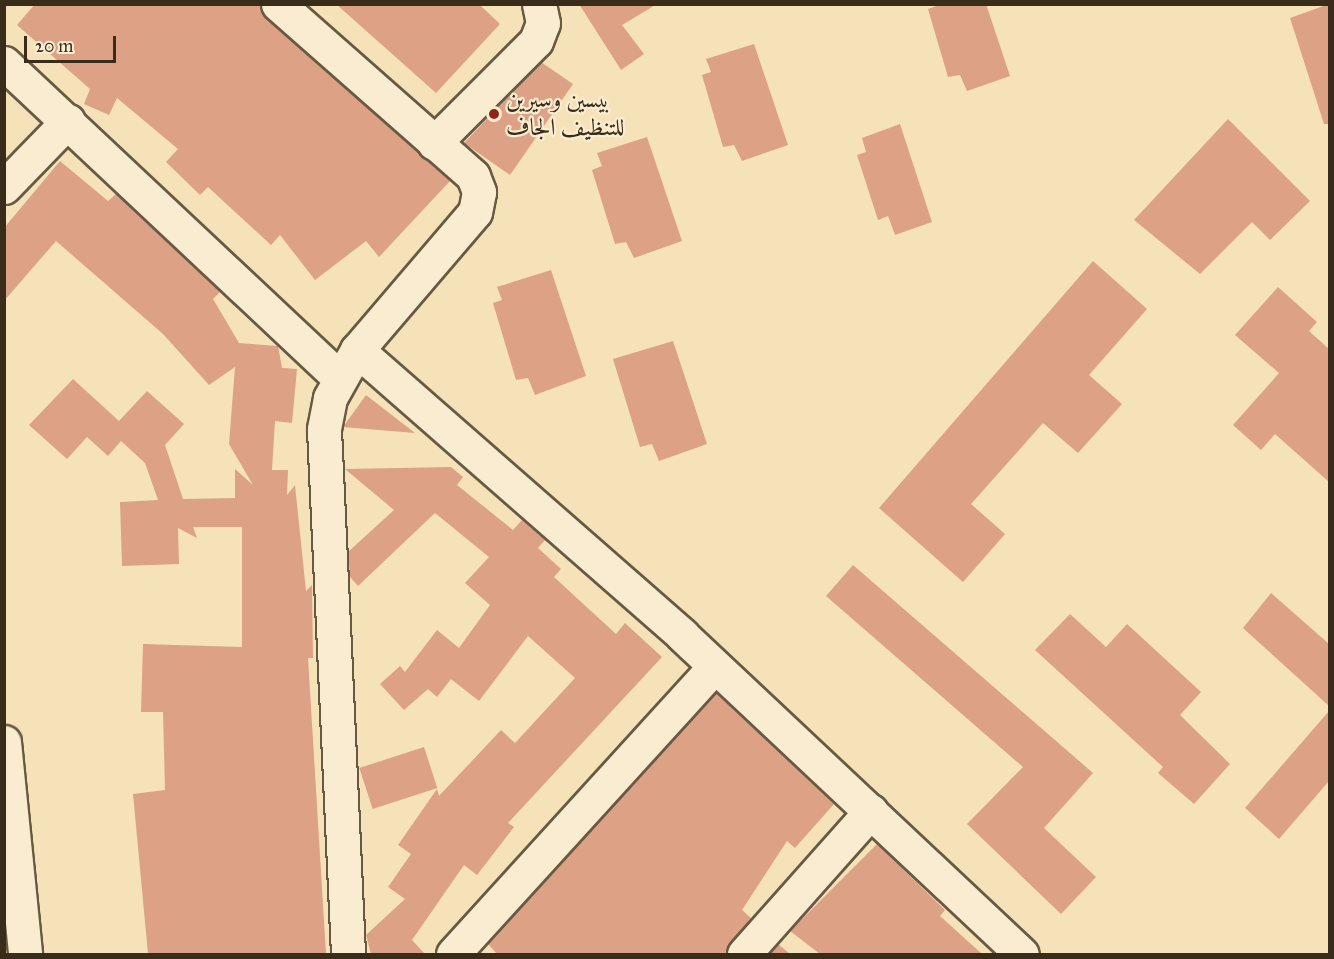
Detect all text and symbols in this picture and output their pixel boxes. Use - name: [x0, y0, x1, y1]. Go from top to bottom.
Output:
- scale bar: [27, 24, 118, 62]
- text: 20 m: [35, 35, 73, 57]
- place label: بيسين وسيرين للتنظيف الجاف: [506, 86, 625, 142]
- marker: بيسين وسيرين للتنظيف الجاف: [487, 107, 501, 121]

